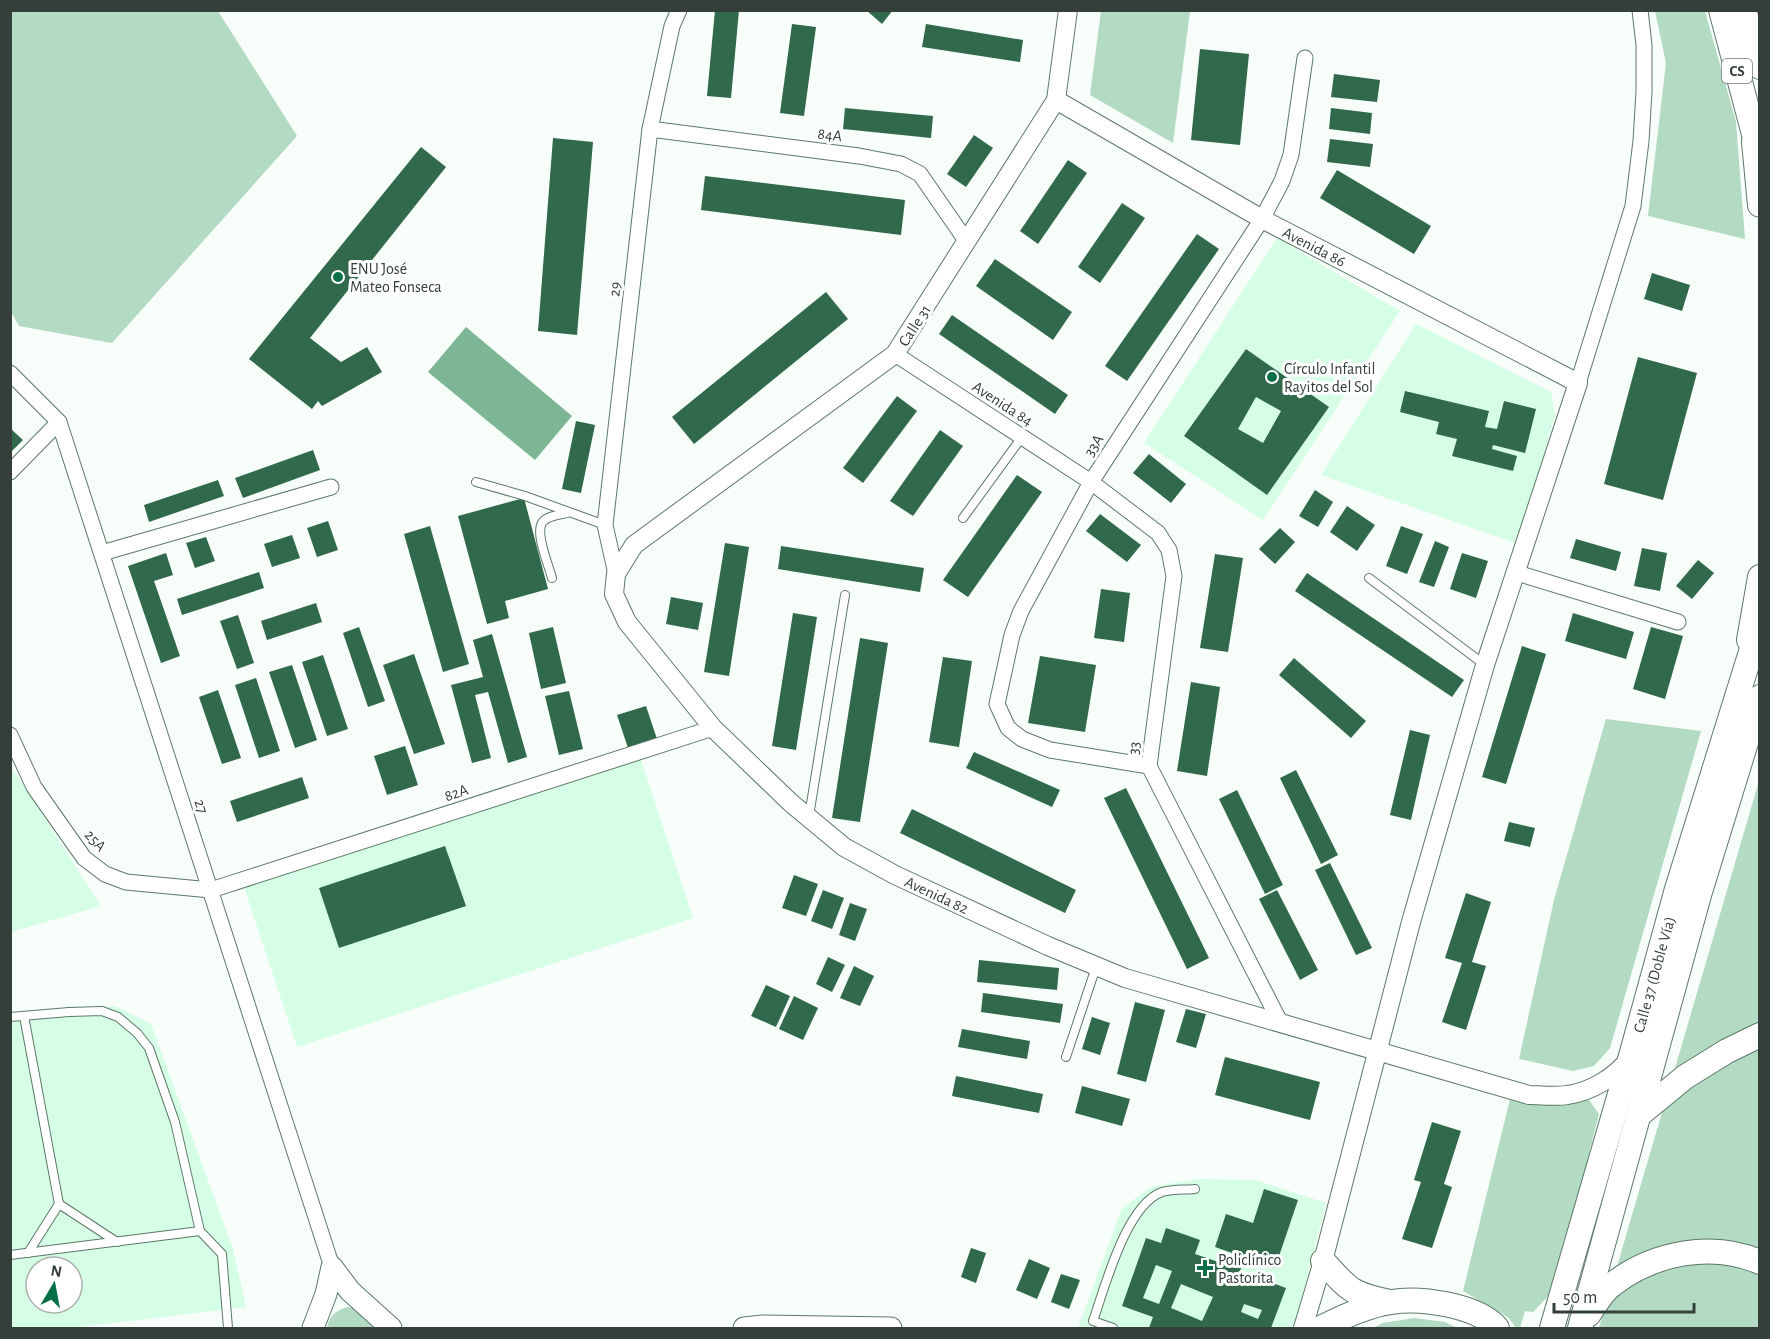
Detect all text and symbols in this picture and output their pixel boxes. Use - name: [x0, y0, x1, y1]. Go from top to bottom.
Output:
- road number: CS: [1722, 59, 1752, 83]
- street label: 84A: [817, 126, 843, 144]
- street label: Avenida 86: [1280, 224, 1348, 270]
- place label: ENU José Mateo Fonseca: [350, 261, 442, 295]
- marker: ENU José Mateo Fonseca: [331, 270, 345, 284]
- street label: 29: [606, 281, 624, 297]
- street label: Calle 31: [896, 302, 934, 349]
- place label: Círculo Infantil Rayitos del Sol: [1284, 361, 1375, 396]
- marker: Círculo Infantil Rayitos del Sol: [1265, 370, 1279, 384]
- street label: Avenida 84: [969, 378, 1036, 429]
- street label: 33A: [1081, 432, 1107, 459]
- street label: 33: [1125, 741, 1143, 756]
- street label: 82A: [442, 782, 470, 804]
- street label: 27: [191, 797, 211, 816]
- street label: 25A: [82, 827, 109, 855]
- street label: Avenida 82: [902, 874, 971, 917]
- street label: Calle 37 (Doble Vía): [1631, 915, 1678, 1034]
- place label: Policlínico Pastorita: [1218, 1252, 1282, 1286]
- north arrow: [24, 1255, 84, 1315]
- marker: Policlínico Pastorita: [1196, 1259, 1214, 1277]
- text: N: [50, 1262, 63, 1280]
- scale bar: [1554, 1276, 1694, 1314]
- text: 50 m: [1563, 1289, 1597, 1307]

